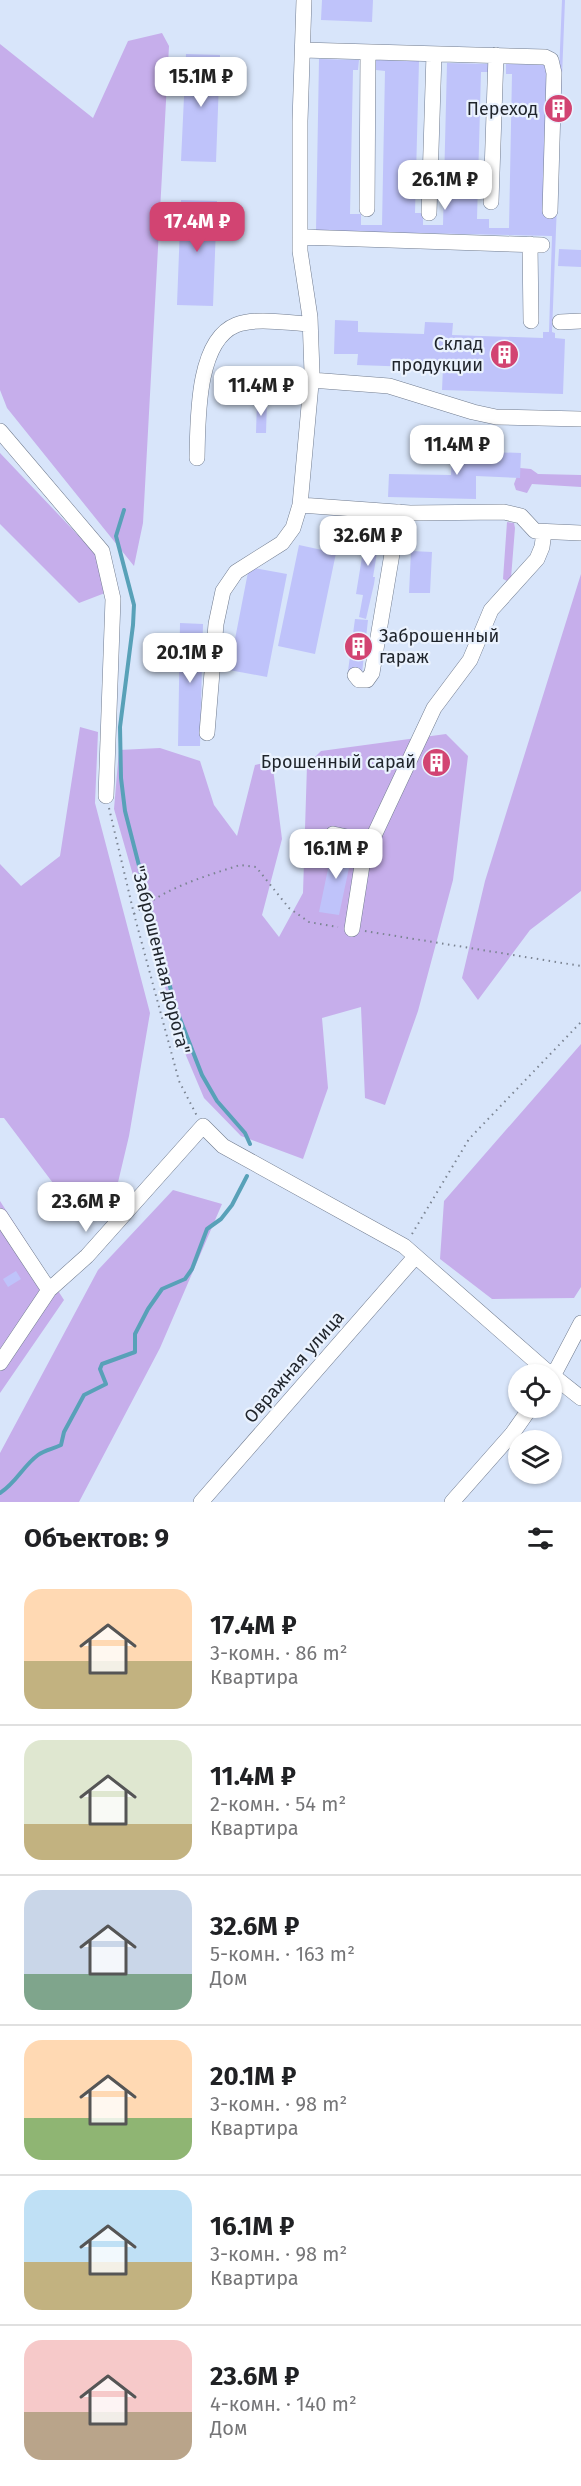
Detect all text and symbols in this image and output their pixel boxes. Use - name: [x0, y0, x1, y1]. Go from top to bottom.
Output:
- pin: 15.1M ₽: [146, 57, 256, 108]
- text: 15.1M ₽: [169, 64, 233, 88]
- building icon: Переход: [543, 93, 575, 125]
- place label: Переход: [467, 98, 538, 120]
- pin: 26.1M ₽: [390, 160, 500, 211]
- text: 26.1M ₽: [412, 167, 478, 191]
- pin: 17.4M ₽: [142, 202, 252, 253]
- text: 17.4M ₽: [164, 209, 230, 233]
- place label: Склад продукции: [391, 333, 483, 376]
- building icon: Склад продукции: [488, 338, 520, 370]
- pin: 11.4M ₽: [206, 366, 316, 417]
- text: 11.4M ₽: [228, 373, 294, 397]
- pin: 11.4M ₽: [402, 425, 512, 476]
- text: 11.4M ₽: [424, 432, 490, 456]
- pin: 32.6M ₽: [313, 516, 423, 567]
- text: 32.6M ₽: [334, 523, 402, 547]
- place label: Заброшенный гараж: [379, 625, 499, 668]
- building icon: Заброшенный гараж: [342, 630, 374, 662]
- pin: 20.1M ₽: [135, 633, 245, 684]
- text: 20.1M ₽: [157, 640, 223, 664]
- building icon: Брошенный сарай: [421, 746, 453, 778]
- place label: Брошенный сарай: [261, 751, 416, 773]
- pin: 16.1M ₽: [281, 829, 391, 880]
- text: 16.1M ₽: [304, 836, 369, 860]
- street label: "Заброшенная дорога": [127, 863, 195, 1057]
- pin: 23.6M ₽: [31, 1182, 141, 1233]
- text: 23.6M ₽: [52, 1189, 120, 1213]
- street label: Овражная улица: [239, 1307, 349, 1427]
- map controls: [508, 1364, 562, 1484]
- button: locate: [508, 1364, 562, 1418]
- button: layers: [508, 1430, 562, 1484]
- icon: filters: [524, 1522, 557, 1555]
- text: Объектов: 9: [24, 1523, 169, 1554]
- text: 17.4M ₽: [210, 1610, 297, 1641]
- icon: home: [72, 1613, 144, 1685]
- text: 3-комн. · 86 m²: [210, 1641, 347, 1665]
- text: Квартира: [210, 1665, 299, 1689]
- text: 11.4M ₽: [210, 1761, 296, 1792]
- icon: home: [72, 1764, 144, 1836]
- text: 2-комн. · 54 m²: [210, 1792, 346, 1816]
- text: Квартира: [210, 1816, 299, 1840]
- text: 32.6M ₽: [210, 1911, 299, 1942]
- icon: home: [72, 1914, 144, 1986]
- text: 5-комн. · 163 m²: [210, 1942, 355, 1966]
- text: Дом: [210, 1966, 247, 1990]
- text: 20.1M ₽: [210, 2061, 296, 2092]
- icon: home: [72, 2064, 144, 2136]
- text: 3-комн. · 98 m²: [210, 2092, 347, 2116]
- text: Квартира: [210, 2116, 299, 2140]
- text: 16.1M ₽: [210, 2211, 295, 2242]
- icon: home: [72, 2214, 144, 2286]
- text: 3-комн. · 98 m²: [210, 2242, 347, 2266]
- text: Квартира: [210, 2266, 299, 2290]
- text: 23.6M ₽: [210, 2361, 300, 2392]
- icon: home: [72, 2364, 144, 2436]
- text: 4-комн. · 140 m²: [210, 2392, 357, 2416]
- text: Дом: [210, 2416, 247, 2440]

